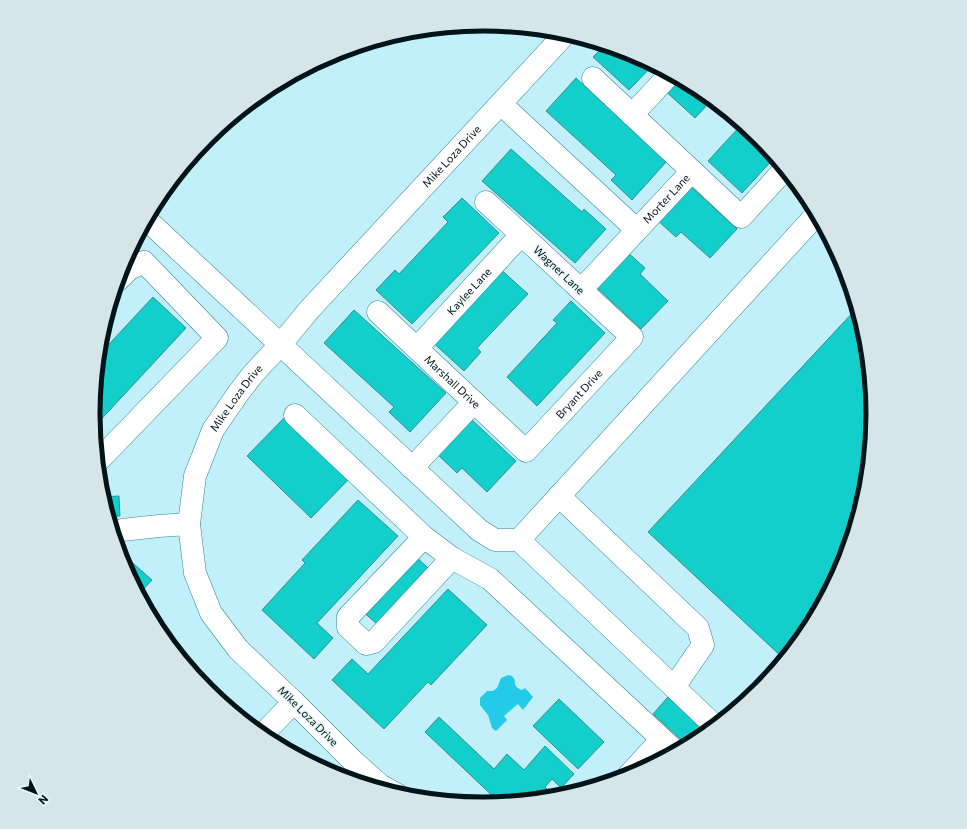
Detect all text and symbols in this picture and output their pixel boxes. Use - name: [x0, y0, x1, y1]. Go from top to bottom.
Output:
- street label: Mike Loza Drive: [419, 122, 483, 190]
- street label: Morter Lane: [640, 171, 692, 226]
- street label: Wagner Lane: [531, 243, 588, 297]
- street label: Kaylee Lane: [444, 265, 494, 317]
- street label: Marshall Drive: [422, 352, 483, 411]
- street label: Mike Loza Drive: [207, 361, 265, 434]
- street label: Bryant Drive: [553, 366, 605, 421]
- street label: Mike Loza Drive: [276, 683, 341, 749]
- north arrow: [16, 773, 56, 813]
- text: N: [36, 793, 51, 808]

